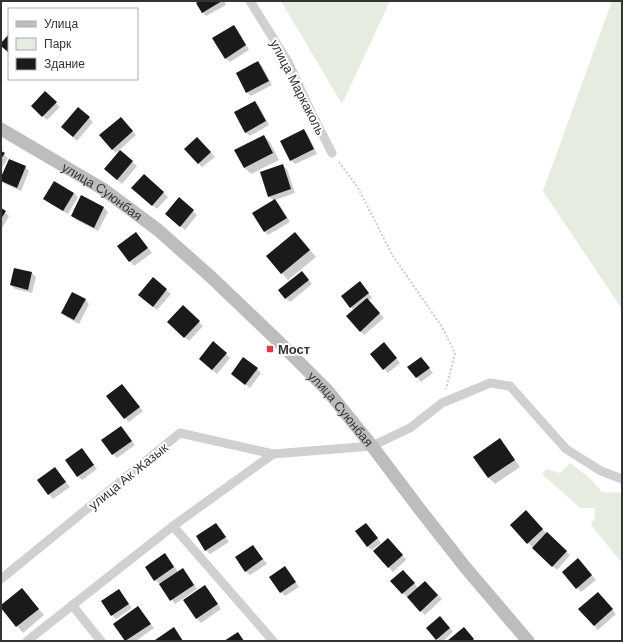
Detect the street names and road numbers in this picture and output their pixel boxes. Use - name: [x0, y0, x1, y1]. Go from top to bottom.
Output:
- street label: улица Маркаколь: [266, 37, 329, 138]
- street label: улица Суюнбая: [59, 159, 146, 225]
- street label: улица Суюнбая: [304, 368, 377, 450]
- street label: улица Ак Жазык: [85, 439, 172, 514]

